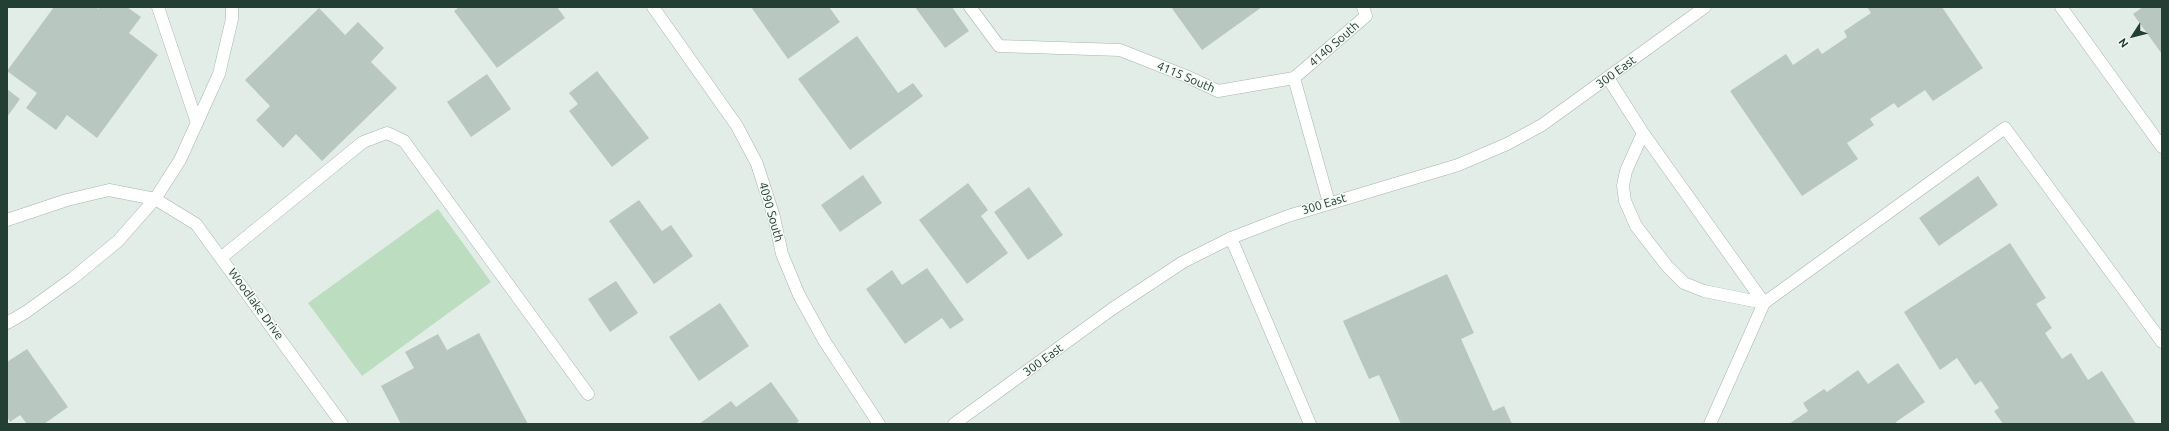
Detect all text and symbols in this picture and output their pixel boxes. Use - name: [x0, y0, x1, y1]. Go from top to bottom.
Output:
- north arrow: [2113, 16, 2153, 56]
- street label: 4140 South: [1306, 18, 1362, 70]
- text: N: [2116, 36, 2131, 50]
- street label: 300 East: [1593, 53, 1639, 91]
- street label: 4115 South: [1155, 58, 1217, 96]
- street label: 4090 South: [756, 180, 786, 244]
- street label: 300 East: [1300, 190, 1348, 218]
- street label: Woodlake Drive: [225, 265, 287, 343]
- street label: 300 East: [1020, 341, 1066, 379]

